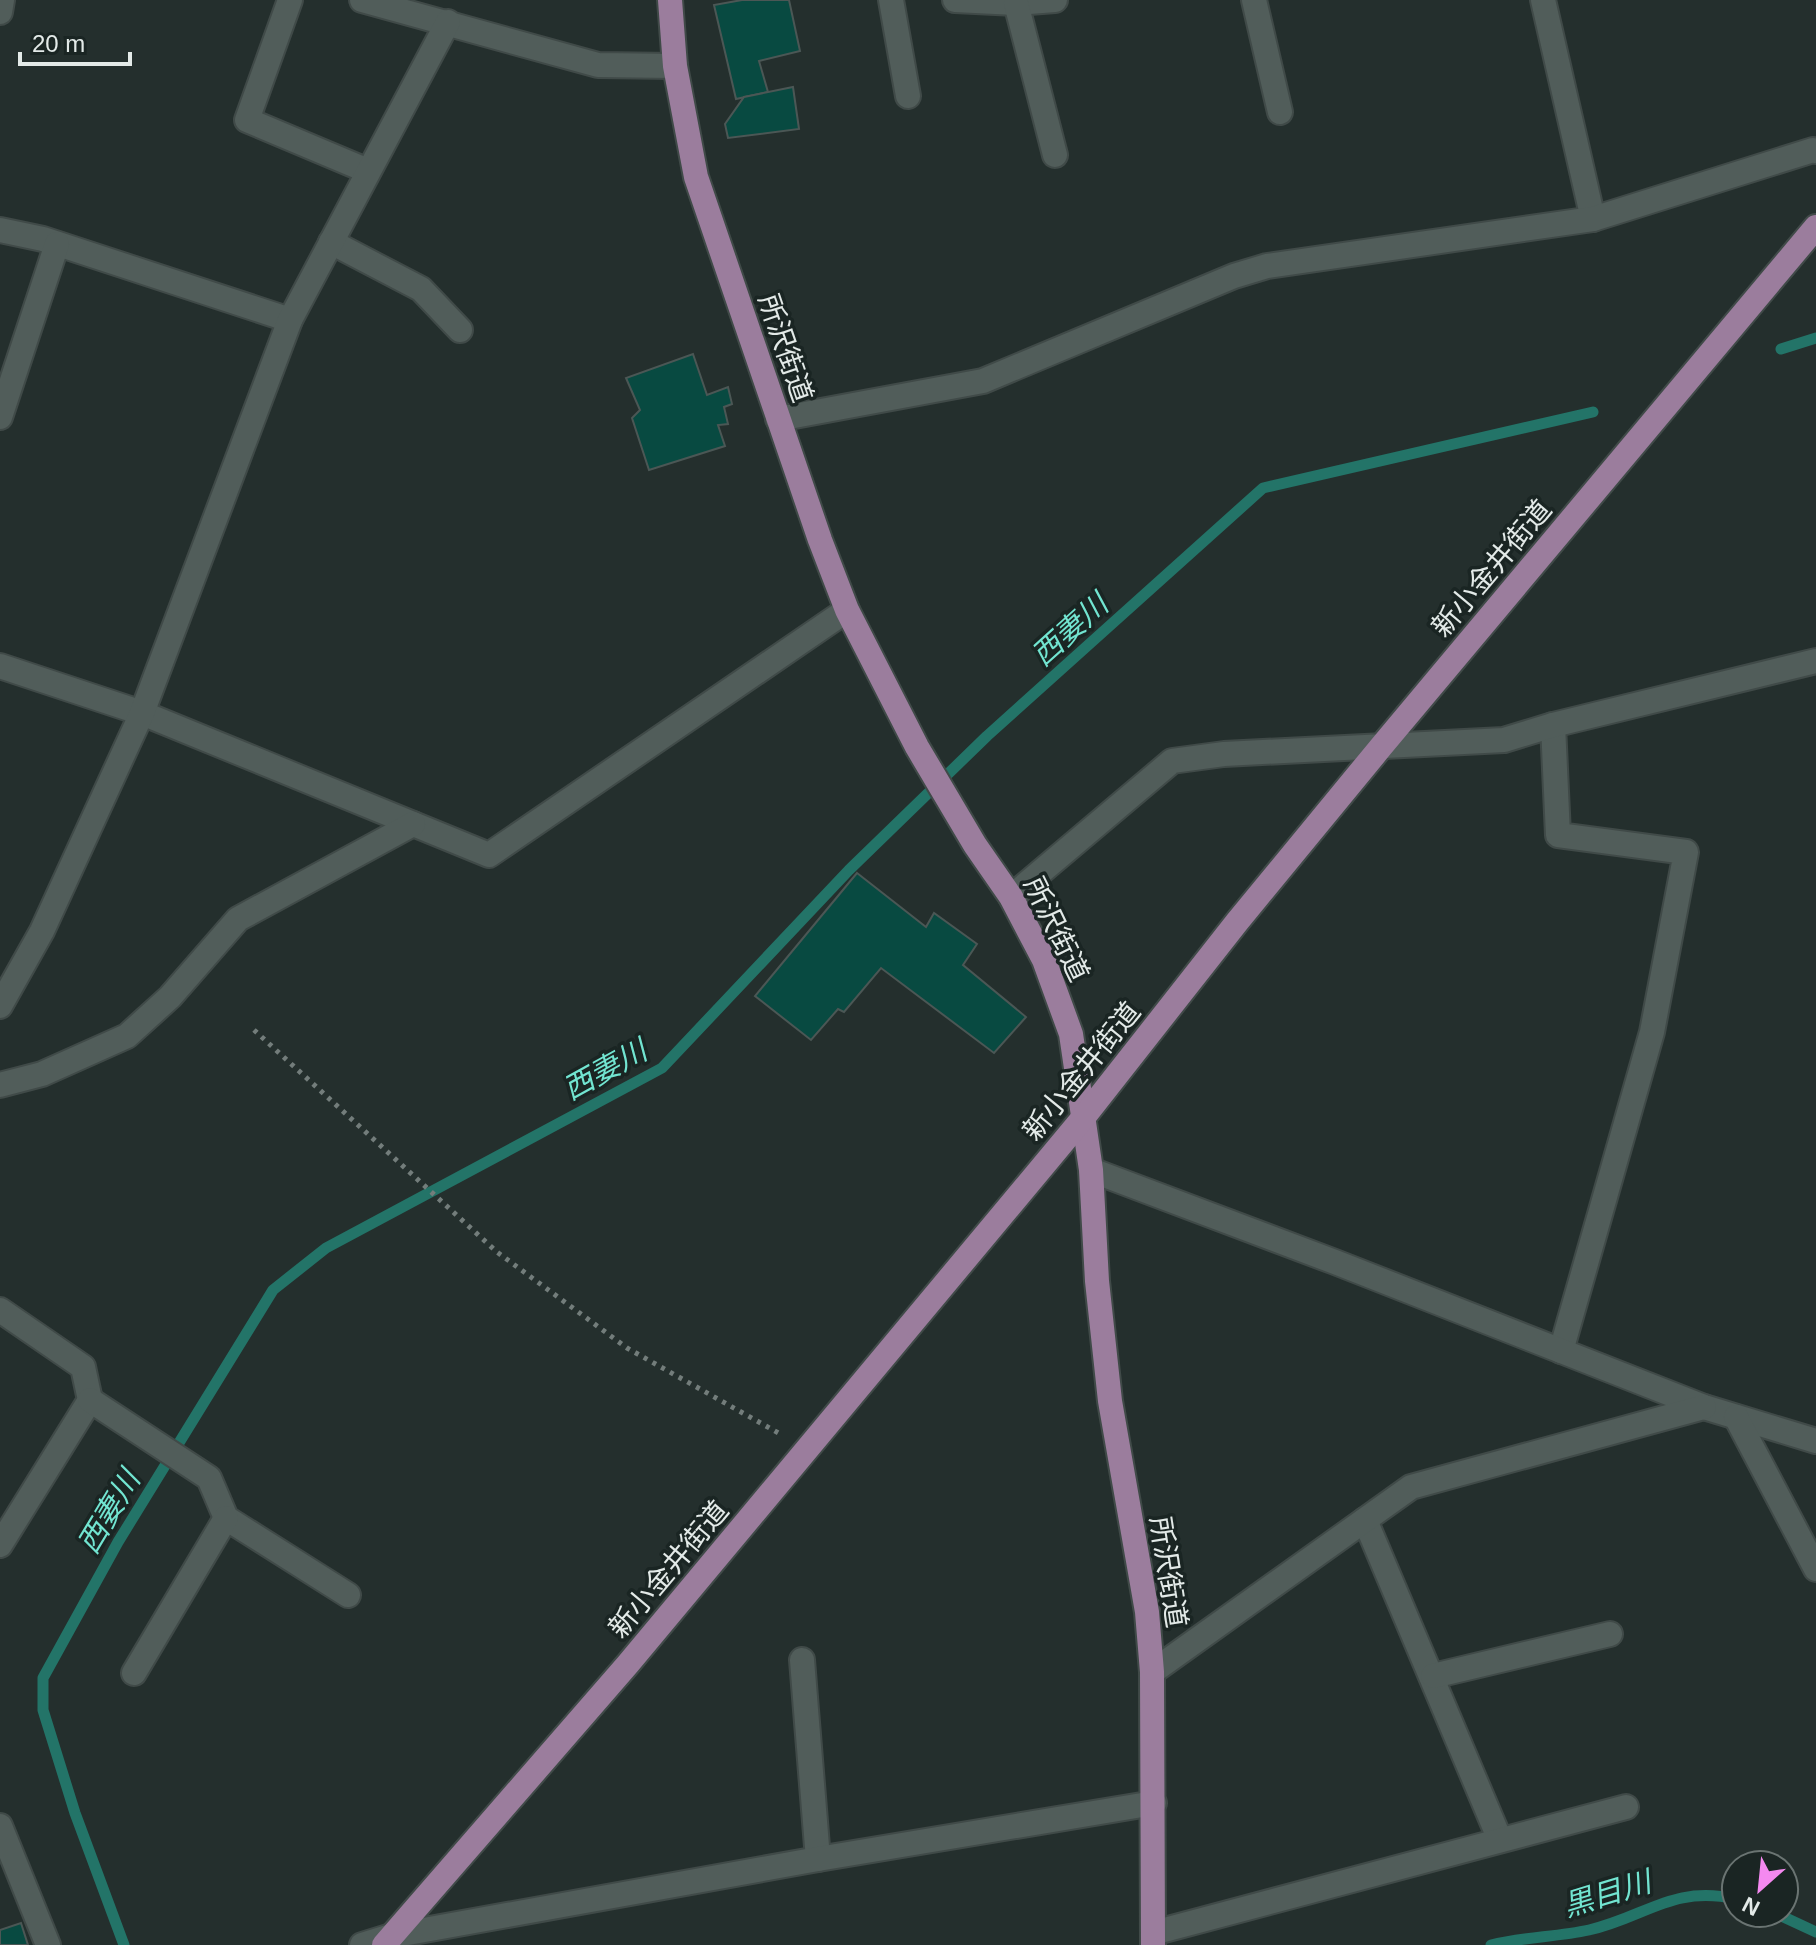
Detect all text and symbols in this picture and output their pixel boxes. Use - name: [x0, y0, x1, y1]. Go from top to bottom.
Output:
- scale bar: [20, 16, 130, 66]
- text: 20 m: [32, 30, 85, 57]
- street label: 所沢街道: [753, 290, 818, 406]
- street label: 新小金井街道: [1426, 494, 1557, 643]
- water label: 西妻川: [1025, 585, 1116, 672]
- street label: 所沢街道: [1018, 872, 1095, 986]
- street label: 新小金井街道: [1016, 996, 1146, 1146]
- water label: 西妻川: [557, 1032, 655, 1106]
- water label: 西妻川: [71, 1462, 147, 1559]
- street label: 新小金井街道: [603, 1495, 734, 1644]
- street label: 所沢街道: [1144, 1514, 1193, 1630]
- north arrow: [1720, 1849, 1800, 1929]
- water label: 黒目川: [1559, 1864, 1658, 1922]
- text: N: [1738, 1892, 1764, 1921]

